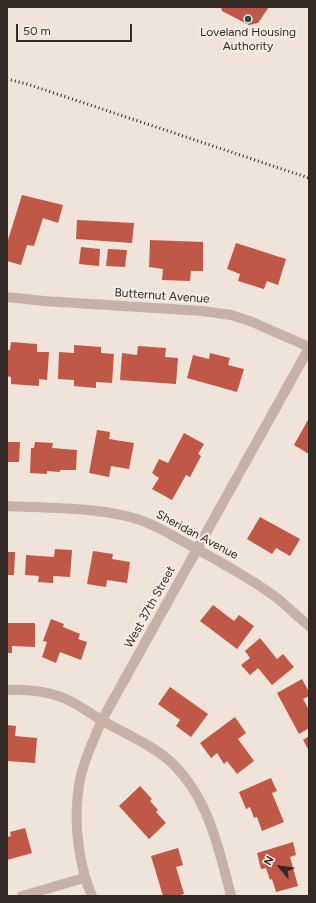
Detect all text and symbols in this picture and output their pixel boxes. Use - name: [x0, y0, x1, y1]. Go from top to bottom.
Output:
- marker: Loveland Housing Authority: [243, 14, 253, 24]
- scale bar: [18, 16, 134, 42]
- text: 50 m: [23, 24, 51, 38]
- place label: Loveland Housing Authority: [200, 25, 296, 53]
- street label: Butternut Avenue: [114, 285, 210, 307]
- street label: Sheridan Avenue: [154, 507, 240, 563]
- street label: West 37th Street: [122, 564, 178, 650]
- north arrow: [260, 847, 300, 887]
- text: N: [261, 854, 277, 868]

